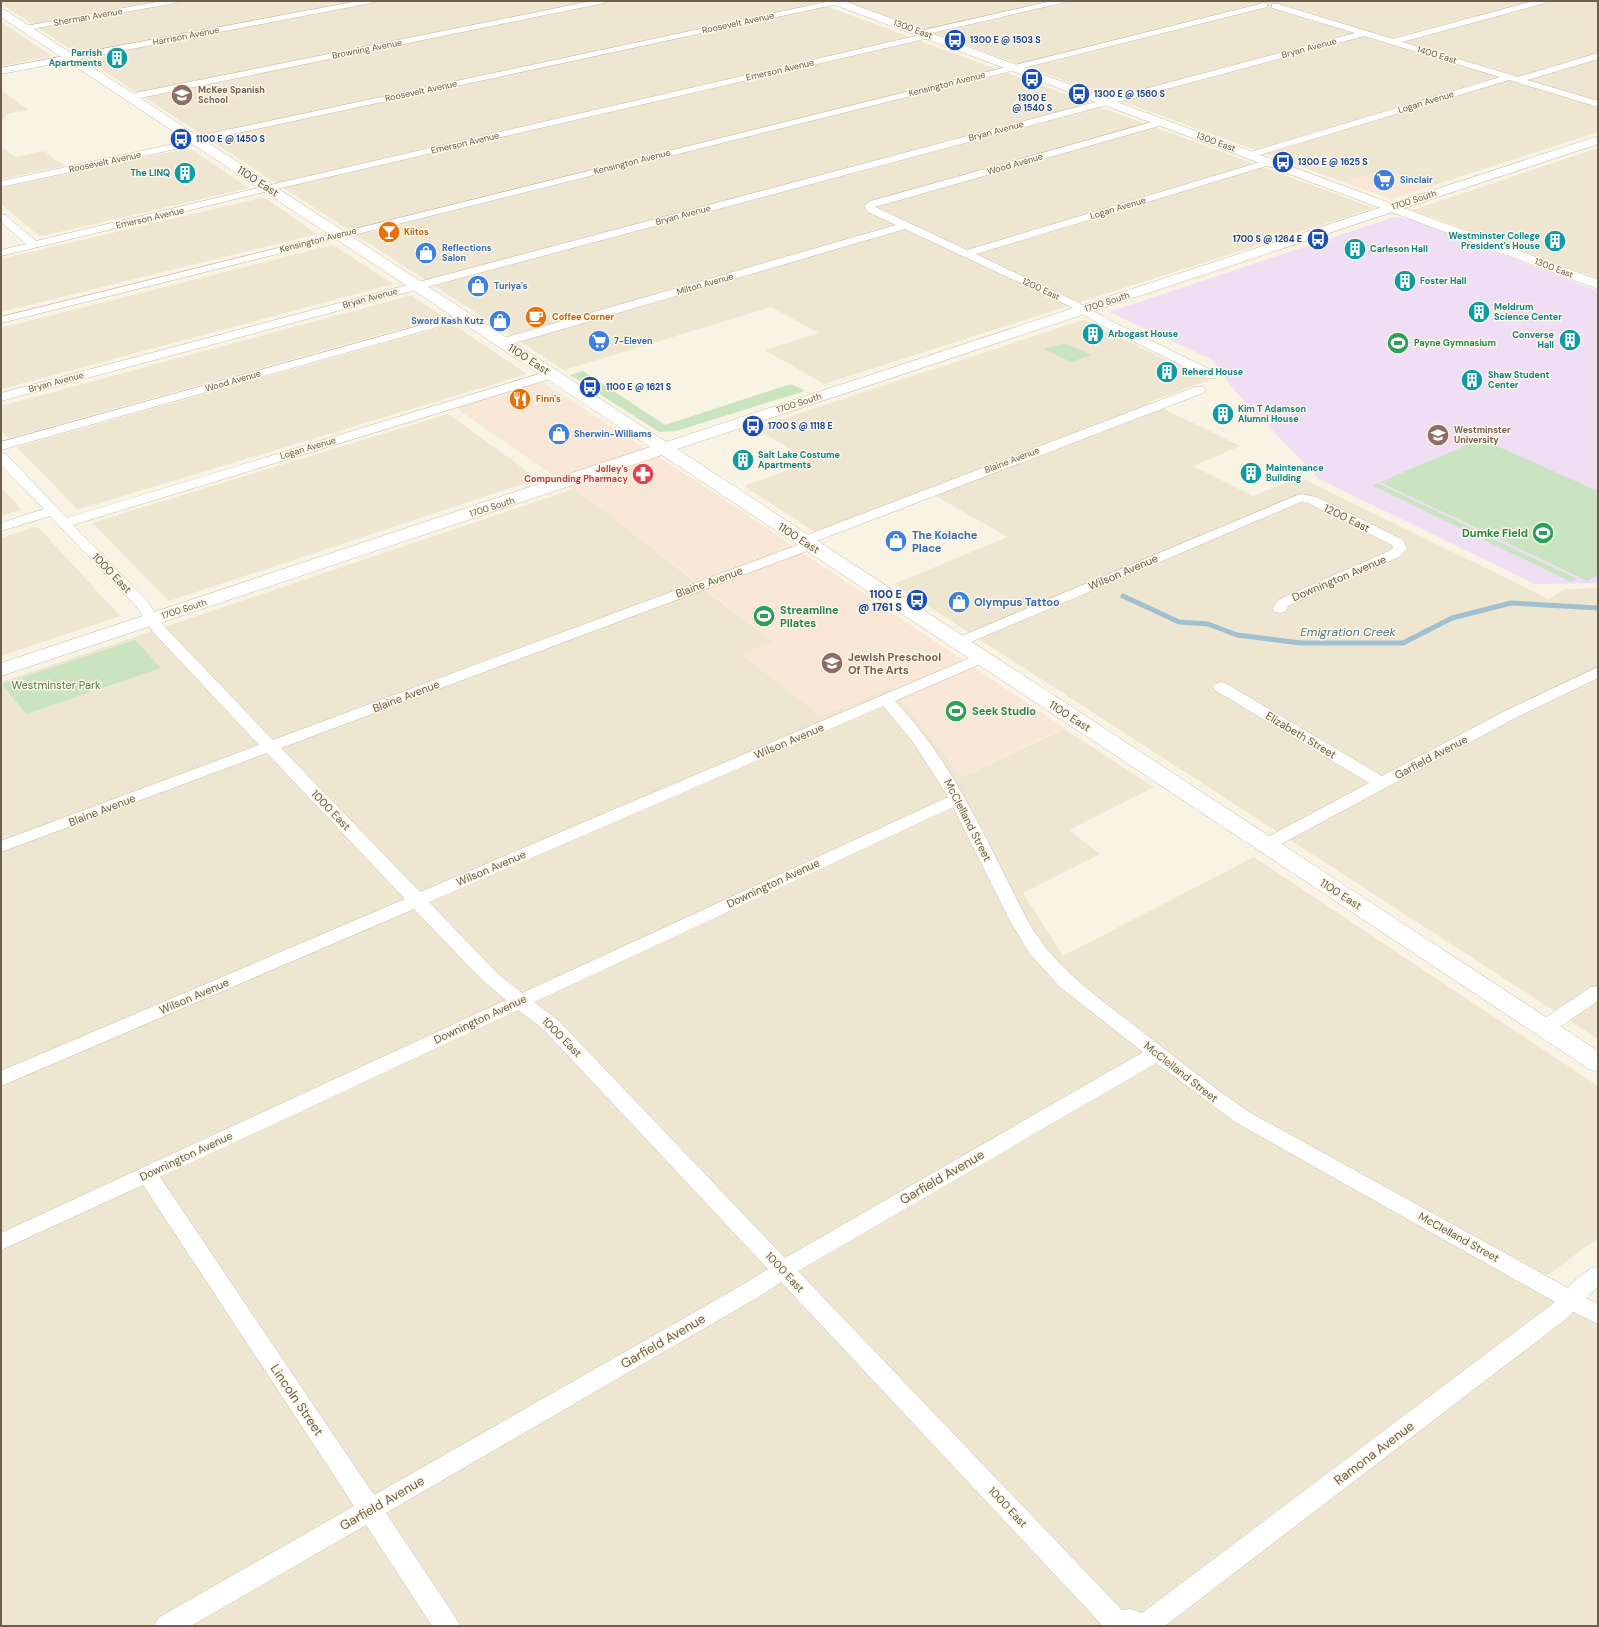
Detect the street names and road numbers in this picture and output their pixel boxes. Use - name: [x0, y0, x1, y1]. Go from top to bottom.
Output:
- street label: Sherman Avenue: [53, 5, 123, 29]
- street label: Roosevelt Avenue: [701, 10, 775, 36]
- street label: 1300 East: [892, 16, 935, 42]
- street label: Harrison Avenue: [152, 24, 220, 48]
- street label: Bryan Avenue: [1280, 35, 1338, 61]
- street label: Browning Avenue: [331, 36, 403, 62]
- street label: 1400 East: [1416, 43, 1459, 67]
- street label: Emerson Avenue: [745, 56, 815, 84]
- street label: Kensington Avenue: [907, 69, 987, 99]
- street label: Roosevelt Avenue: [384, 78, 458, 104]
- street label: Logan Avenue: [1397, 88, 1455, 116]
- street label: Bryan Avenue: [967, 118, 1025, 144]
- street label: Emerson Avenue: [430, 129, 500, 157]
- street label: 1300 East: [1195, 129, 1238, 155]
- street label: Kensington Avenue: [592, 147, 672, 177]
- street label: Roosevelt Avenue: [68, 149, 142, 175]
- street label: Wood Avenue: [986, 150, 1044, 178]
- street label: 1100 East: [235, 162, 281, 200]
- street label: 1700 South: [1390, 187, 1438, 213]
- street label: Logan Avenue: [1089, 194, 1147, 222]
- street label: Bryan Avenue: [654, 202, 712, 228]
- street label: Emerson Avenue: [115, 204, 185, 232]
- street label: Kensington Avenue: [278, 225, 358, 255]
- street label: 1300 East: [1533, 255, 1576, 281]
- street label: Milton Avenue: [675, 270, 735, 298]
- street label: 1200 East: [1020, 275, 1062, 303]
- street label: Bryan Avenue: [341, 285, 399, 311]
- street label: 1700 South: [1083, 289, 1131, 315]
- street label: 1100 East: [506, 340, 552, 378]
- street label: Wood Avenue: [204, 367, 262, 395]
- street label: Bryan Avenue: [27, 369, 85, 395]
- street label: 1700 South: [775, 390, 823, 416]
- street label: Logan Avenue: [279, 434, 337, 462]
- street label: Blaine Avenue: [983, 444, 1041, 476]
- street label: 1700 South: [468, 494, 516, 520]
- street label: 1200 East: [1322, 501, 1372, 535]
- street label: 1100 East: [776, 519, 822, 557]
- street label: 1000 East: [89, 550, 135, 596]
- street label: Wilson Avenue: [1086, 551, 1160, 593]
- street label: Downington Avenue: [1290, 552, 1388, 604]
- street label: Blaine Avenue: [673, 563, 745, 601]
- street label: 1700 South: [160, 596, 208, 622]
- street label: Blaine Avenue: [371, 677, 441, 715]
- street label: 1100 East: [1047, 697, 1093, 735]
- street label: Elizabeth Street: [1263, 708, 1339, 762]
- street label: Wilson Avenue: [752, 720, 826, 762]
- street label: Garfield Avenue: [1392, 732, 1470, 782]
- street label: McClelland Street: [941, 777, 995, 863]
- street label: 1000 East: [308, 787, 354, 833]
- street label: Blaine Avenue: [67, 791, 137, 829]
- street label: Wilson Avenue: [454, 847, 528, 889]
- street label: Downington Avenue: [724, 855, 822, 911]
- street label: 1100 East: [1318, 875, 1364, 913]
- street label: Wilson Avenue: [157, 975, 231, 1017]
- street label: Downington Avenue: [431, 991, 529, 1047]
- street label: 1000 East: [539, 1014, 585, 1060]
- street label: McClelland Street: [1141, 1039, 1221, 1105]
- street label: Downington Avenue: [137, 1128, 235, 1184]
- street label: Garfield Avenue: [897, 1146, 987, 1208]
- street label: McClelland Street: [1416, 1209, 1502, 1265]
- street label: 1000 East: [763, 1249, 807, 1295]
- street label: Garfield Avenue: [618, 1310, 708, 1372]
- street label: Lincoln Street: [267, 1361, 327, 1439]
- street label: Ramona Avenue: [1331, 1417, 1417, 1489]
- street label: Garfield Avenue: [337, 1472, 427, 1534]
- street label: 1000 East: [986, 1484, 1030, 1530]

